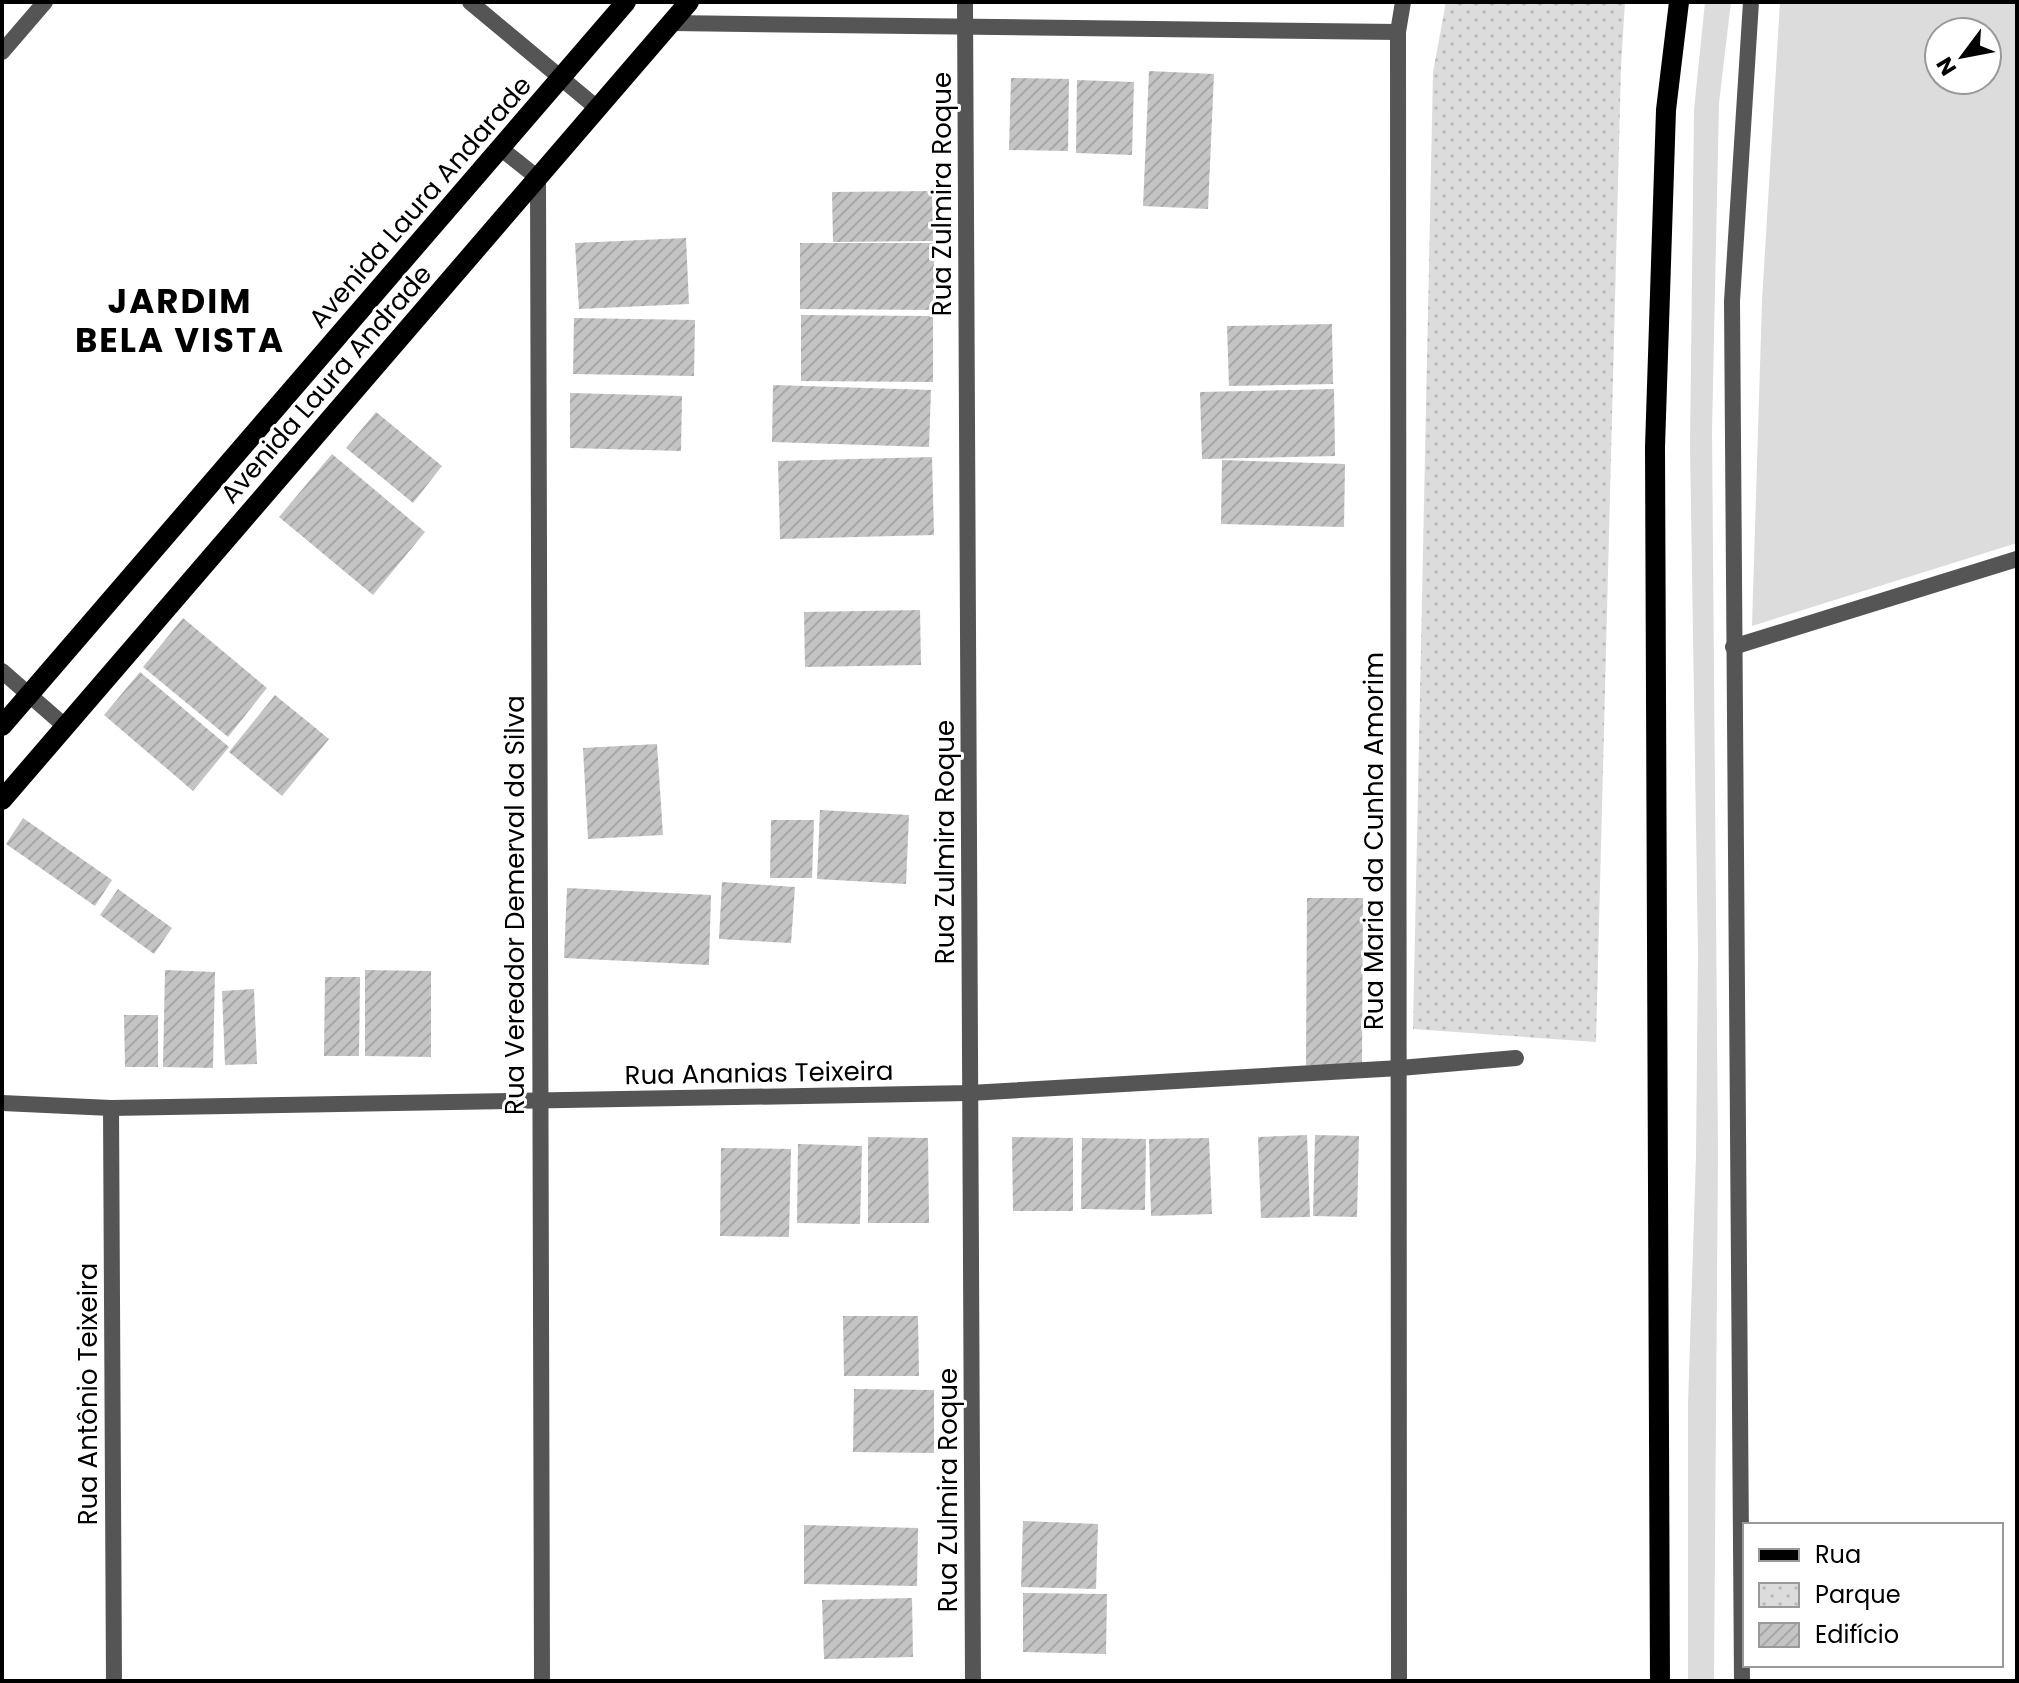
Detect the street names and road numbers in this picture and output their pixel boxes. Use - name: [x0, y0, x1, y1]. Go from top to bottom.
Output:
- street label: Avenida Laura Andarade: [300, 68, 540, 336]
- street label: Rua Zulmira Roque: [924, 72, 960, 316]
- street label: Avenida Laura Andrade: [212, 257, 440, 511]
- street label: Rua Maria da Cunha Amorim: [1356, 652, 1392, 1030]
- street label: Rua Vereador Demerval da Silva: [497, 695, 533, 1115]
- street label: Rua Zulmira Roque: [927, 720, 963, 964]
- street label: Rua Ananias Teixeira: [624, 1053, 894, 1093]
- street label: Rua Antônio Teixeira: [70, 1263, 106, 1525]
- street label: Rua Zulmira Roque: [930, 1368, 966, 1612]

